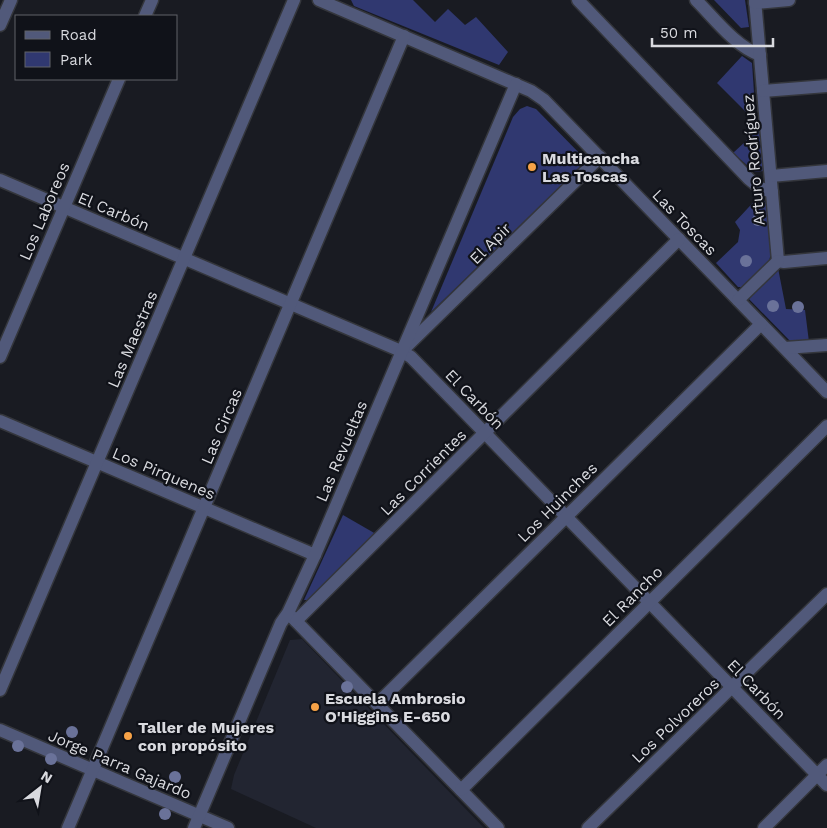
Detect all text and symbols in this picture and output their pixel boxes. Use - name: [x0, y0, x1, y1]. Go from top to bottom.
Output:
- legend: [15, 15, 178, 80]
- scale bar: [652, 15, 773, 47]
- text: 50 m: [660, 24, 697, 42]
- text: Road: [60, 26, 97, 44]
- text: Park: [60, 51, 93, 69]
- street label: Arturo Rodríguez: [738, 94, 769, 226]
- place label: Multicancha Las Toscas: [542, 149, 640, 186]
- street label: Los Laboreos: [15, 159, 74, 263]
- marker: Multicancha Las Toscas: [526, 161, 538, 173]
- street label: Las Toscas: [648, 185, 721, 259]
- street label: El Carbón: [75, 188, 153, 235]
- street label: El Apir: [466, 218, 515, 268]
- street label: Las Maestras: [104, 288, 161, 390]
- street label: El Carbón: [441, 365, 508, 433]
- street label: Las Circas: [197, 385, 246, 467]
- street label: Las Revueltas: [312, 398, 371, 505]
- street label: Las Corrientes: [376, 425, 470, 519]
- street label: Los Pirquenes: [110, 443, 218, 504]
- street label: Los Huinches: [514, 459, 601, 546]
- street label: El Rancho: [598, 562, 667, 631]
- street label: El Carbón: [723, 655, 790, 723]
- street label: Los Polvoreros: [628, 674, 723, 767]
- place label: Escuela Ambrosio O'Higgins E-650: [325, 689, 466, 726]
- marker: Escuela Ambrosio O'Higgins E-650: [309, 701, 321, 713]
- place label: Taller de Mujeres con propósito: [138, 718, 274, 755]
- street label: Jorge Parra Gajardo: [45, 726, 194, 803]
- marker: Taller de Mujeres con propósito: [122, 730, 134, 742]
- north arrow: [15, 763, 65, 813]
- text: N: [38, 767, 55, 786]

